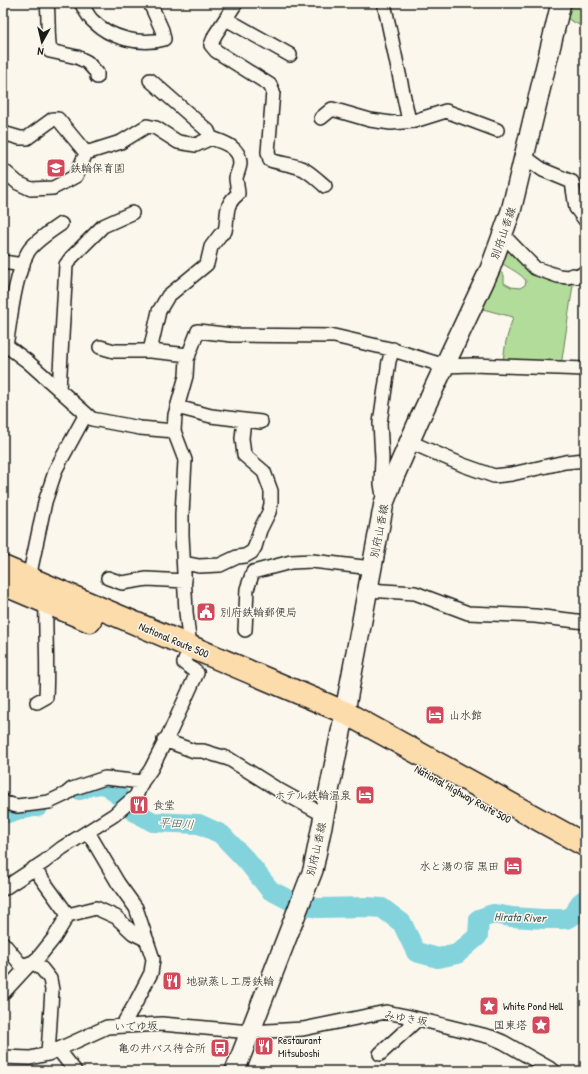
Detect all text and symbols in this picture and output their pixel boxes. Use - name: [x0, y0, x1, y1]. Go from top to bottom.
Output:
- north arrow: [22, 22, 62, 62]
- text: N: [37, 45, 44, 59]
- school or university icon: 鉄輪保育園: [45, 157, 67, 179]
- place label: 鉄輪保育園: [70, 161, 125, 175]
- street label: 別府山香線: [487, 205, 519, 261]
- street label: 別府山香線: [367, 503, 391, 559]
- public building icon: 別府鉄輪郵便局: [195, 601, 217, 623]
- place label: 別府鉄輪郵便局: [220, 605, 297, 619]
- street label: National Route 500: [137, 619, 211, 661]
- hotel icon: 山水館: [424, 704, 446, 726]
- place label: 山水館: [449, 708, 482, 722]
- street label: National Highway Route 500: [412, 762, 514, 826]
- hotel icon: ホテル鉄輪温泉: [354, 784, 376, 806]
- place label: ホテル鉄輪温泉: [274, 788, 351, 802]
- restaurant icon: 食堂: [128, 794, 150, 816]
- place label: 食堂: [153, 798, 175, 812]
- water label: 平田川: [157, 813, 195, 833]
- street label: 別府山香線: [303, 821, 329, 877]
- hotel icon: 水と湯の宿 黒田: [502, 855, 524, 877]
- place label: 水と湯の宿 黒田: [419, 859, 499, 873]
- water label: Hirata River: [494, 908, 547, 926]
- restaurant icon: 地獄蒸し工房鉄輪: [161, 970, 183, 992]
- place label: 地獄蒸し工房鉄輪: [186, 974, 274, 988]
- place icon: White Pond Hell: [478, 995, 500, 1017]
- place label: White Pond Hell: [503, 999, 564, 1013]
- street label: みゆき坂: [383, 1007, 429, 1029]
- place icon: 国東塔: [530, 1014, 552, 1036]
- street label: いでゆ坂: [114, 1018, 158, 1034]
- place label: 国東塔: [494, 1018, 527, 1032]
- place label: Restaurant Mitsuboshi: [278, 1033, 322, 1060]
- restaurant icon: Restaurant Mitsuboshi: [253, 1035, 275, 1057]
- bus stop icon: 亀の井バス待合所: [209, 1037, 231, 1059]
- place label: 亀の井バス待合所: [118, 1041, 206, 1055]

